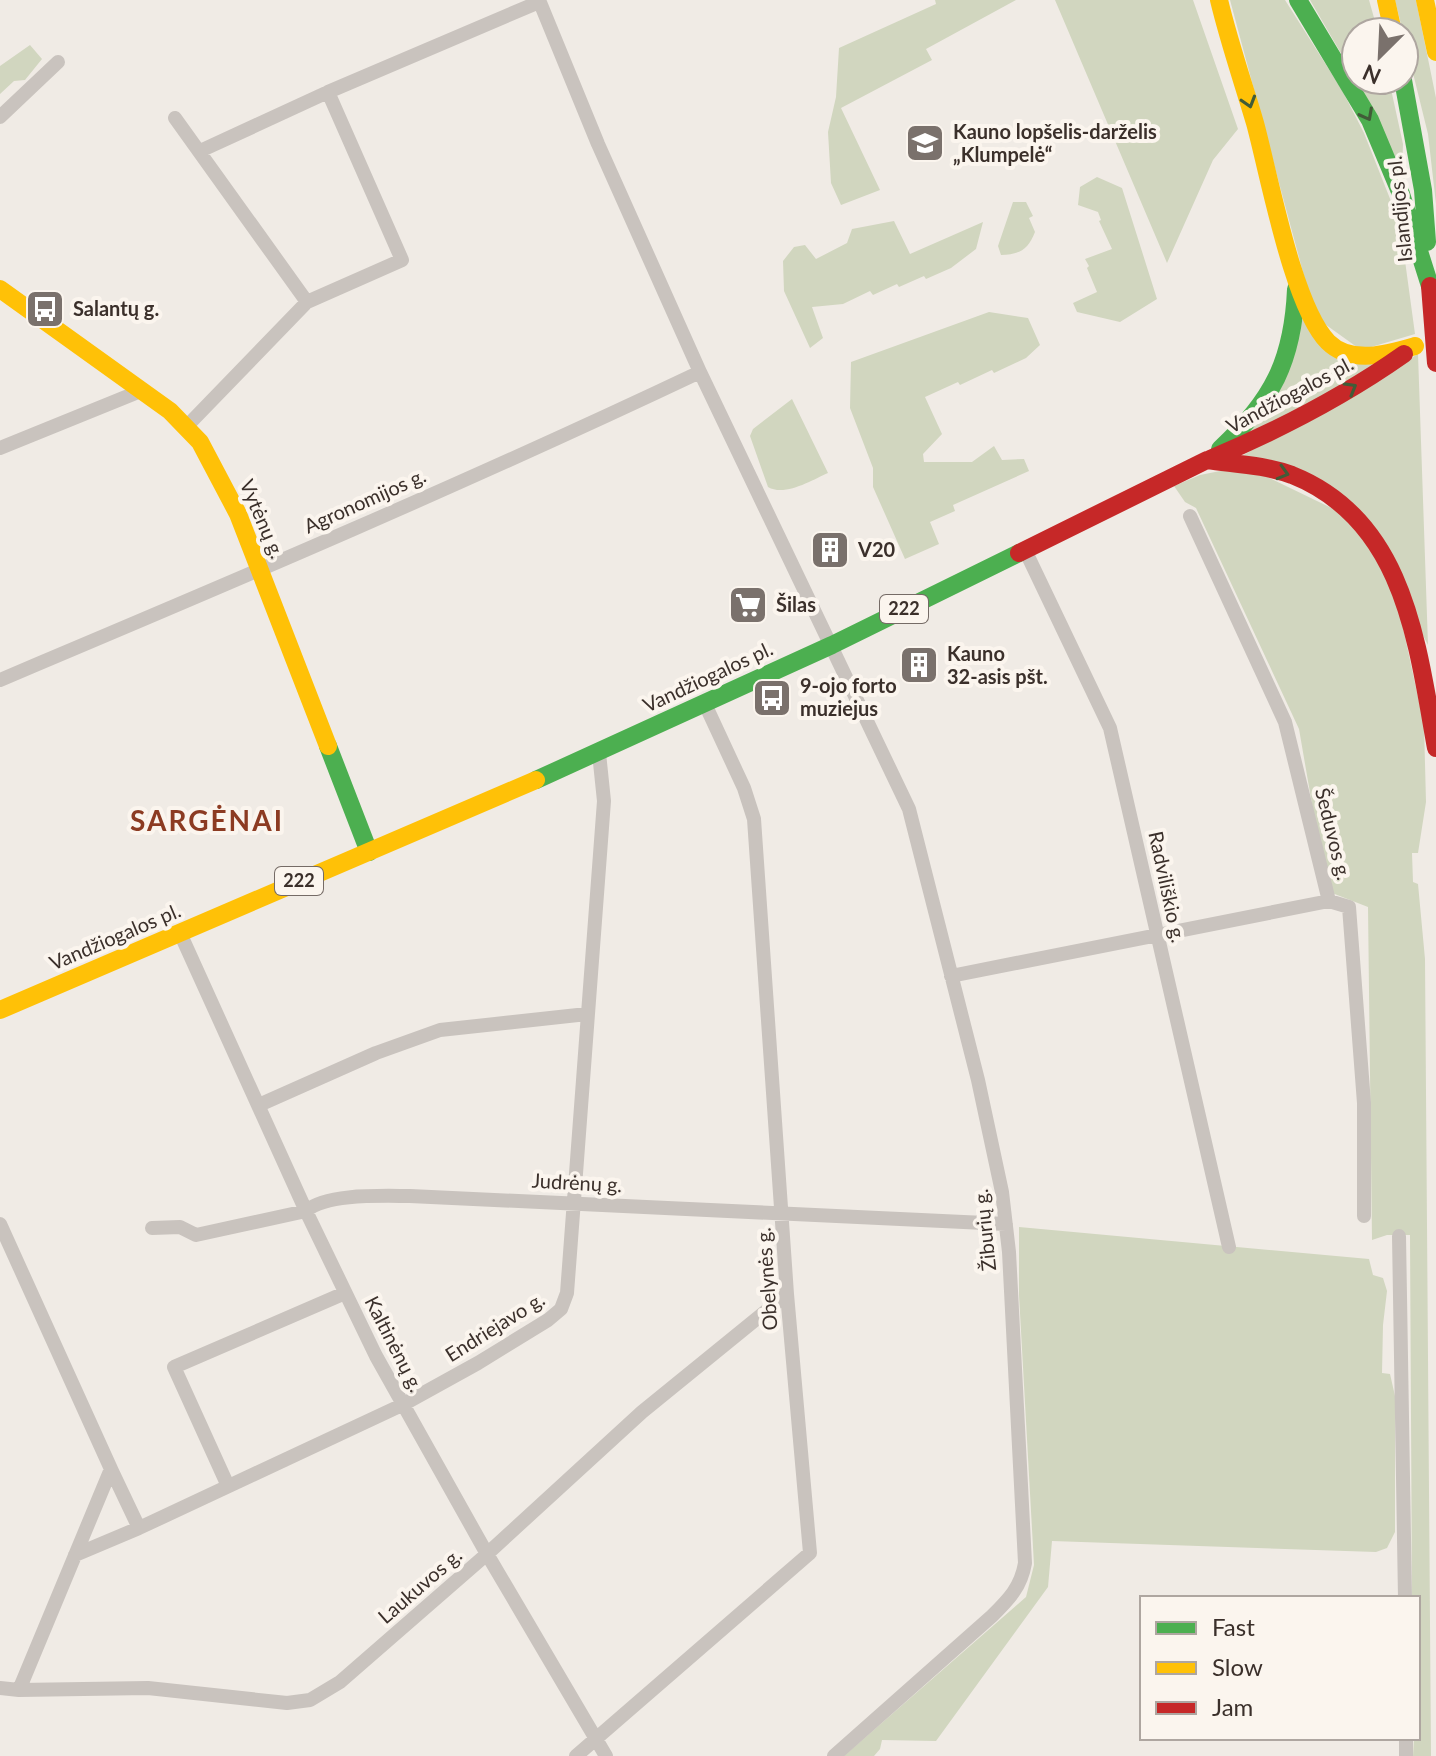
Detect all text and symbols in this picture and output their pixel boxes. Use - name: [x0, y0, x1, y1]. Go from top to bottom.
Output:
- north arrow: [1340, 16, 1420, 96]
- text: N: [1358, 59, 1385, 91]
- one-way arrow: [1239, 95, 1255, 109]
- one-way arrow: [1357, 106, 1373, 121]
- place label: Kauno lopšelis-darželis „Klumpelė“: [953, 119, 1157, 166]
- school or university icon: Kauno lopšelis-darželis „Klumpelė“: [904, 122, 946, 164]
- street label: Islandijos pl.: [1382, 155, 1416, 263]
- bus stop icon: Salantų g.: [24, 288, 66, 330]
- place label: Salantų g.: [73, 296, 159, 320]
- street label: Vandžiogalos pl.: [1222, 351, 1357, 438]
- one-way arrow: [1343, 382, 1357, 398]
- street label: Agronomijos g.: [300, 462, 429, 538]
- one-way arrow: [1276, 464, 1290, 480]
- street label: Vytėnų g.: [236, 475, 290, 562]
- building icon: V20: [809, 529, 851, 571]
- place label: V20: [857, 537, 895, 561]
- supermarket icon: Šilas: [727, 584, 769, 626]
- place label: Šilas: [776, 592, 816, 616]
- road number: 222: [880, 595, 928, 623]
- street label: Vandžiogalos pl.: [639, 636, 776, 717]
- place label: Kauno 32-asis pšt.: [947, 641, 1048, 688]
- building icon: Kauno 32-asis pšt.: [898, 644, 940, 686]
- place label: 9-ojo forto muziejus: [800, 673, 897, 720]
- bus stop icon: 9-ojo forto muziejus: [751, 677, 793, 719]
- street label: Šeduvos g.: [1311, 785, 1357, 882]
- district label: SARGĖNAI: [130, 803, 284, 837]
- street label: Radviliškio g.: [1144, 829, 1192, 945]
- road number: 222: [275, 867, 323, 895]
- street label: Vandžiogalos pl.: [45, 898, 184, 975]
- street label: Judrėnų g.: [531, 1168, 623, 1196]
- street label: Žiburių g.: [968, 1188, 1000, 1272]
- street label: Obelynės g.: [750, 1227, 782, 1331]
- street label: Endriejavo g.: [440, 1286, 548, 1366]
- street label: Kaltinėnų g.: [360, 1292, 429, 1396]
- street label: Laukuvos g.: [373, 1542, 466, 1628]
- legend: [1140, 1596, 1420, 1740]
- text: Fast: [1212, 1612, 1255, 1641]
- text: Slow: [1212, 1652, 1263, 1681]
- text: Jam: [1212, 1692, 1253, 1721]

